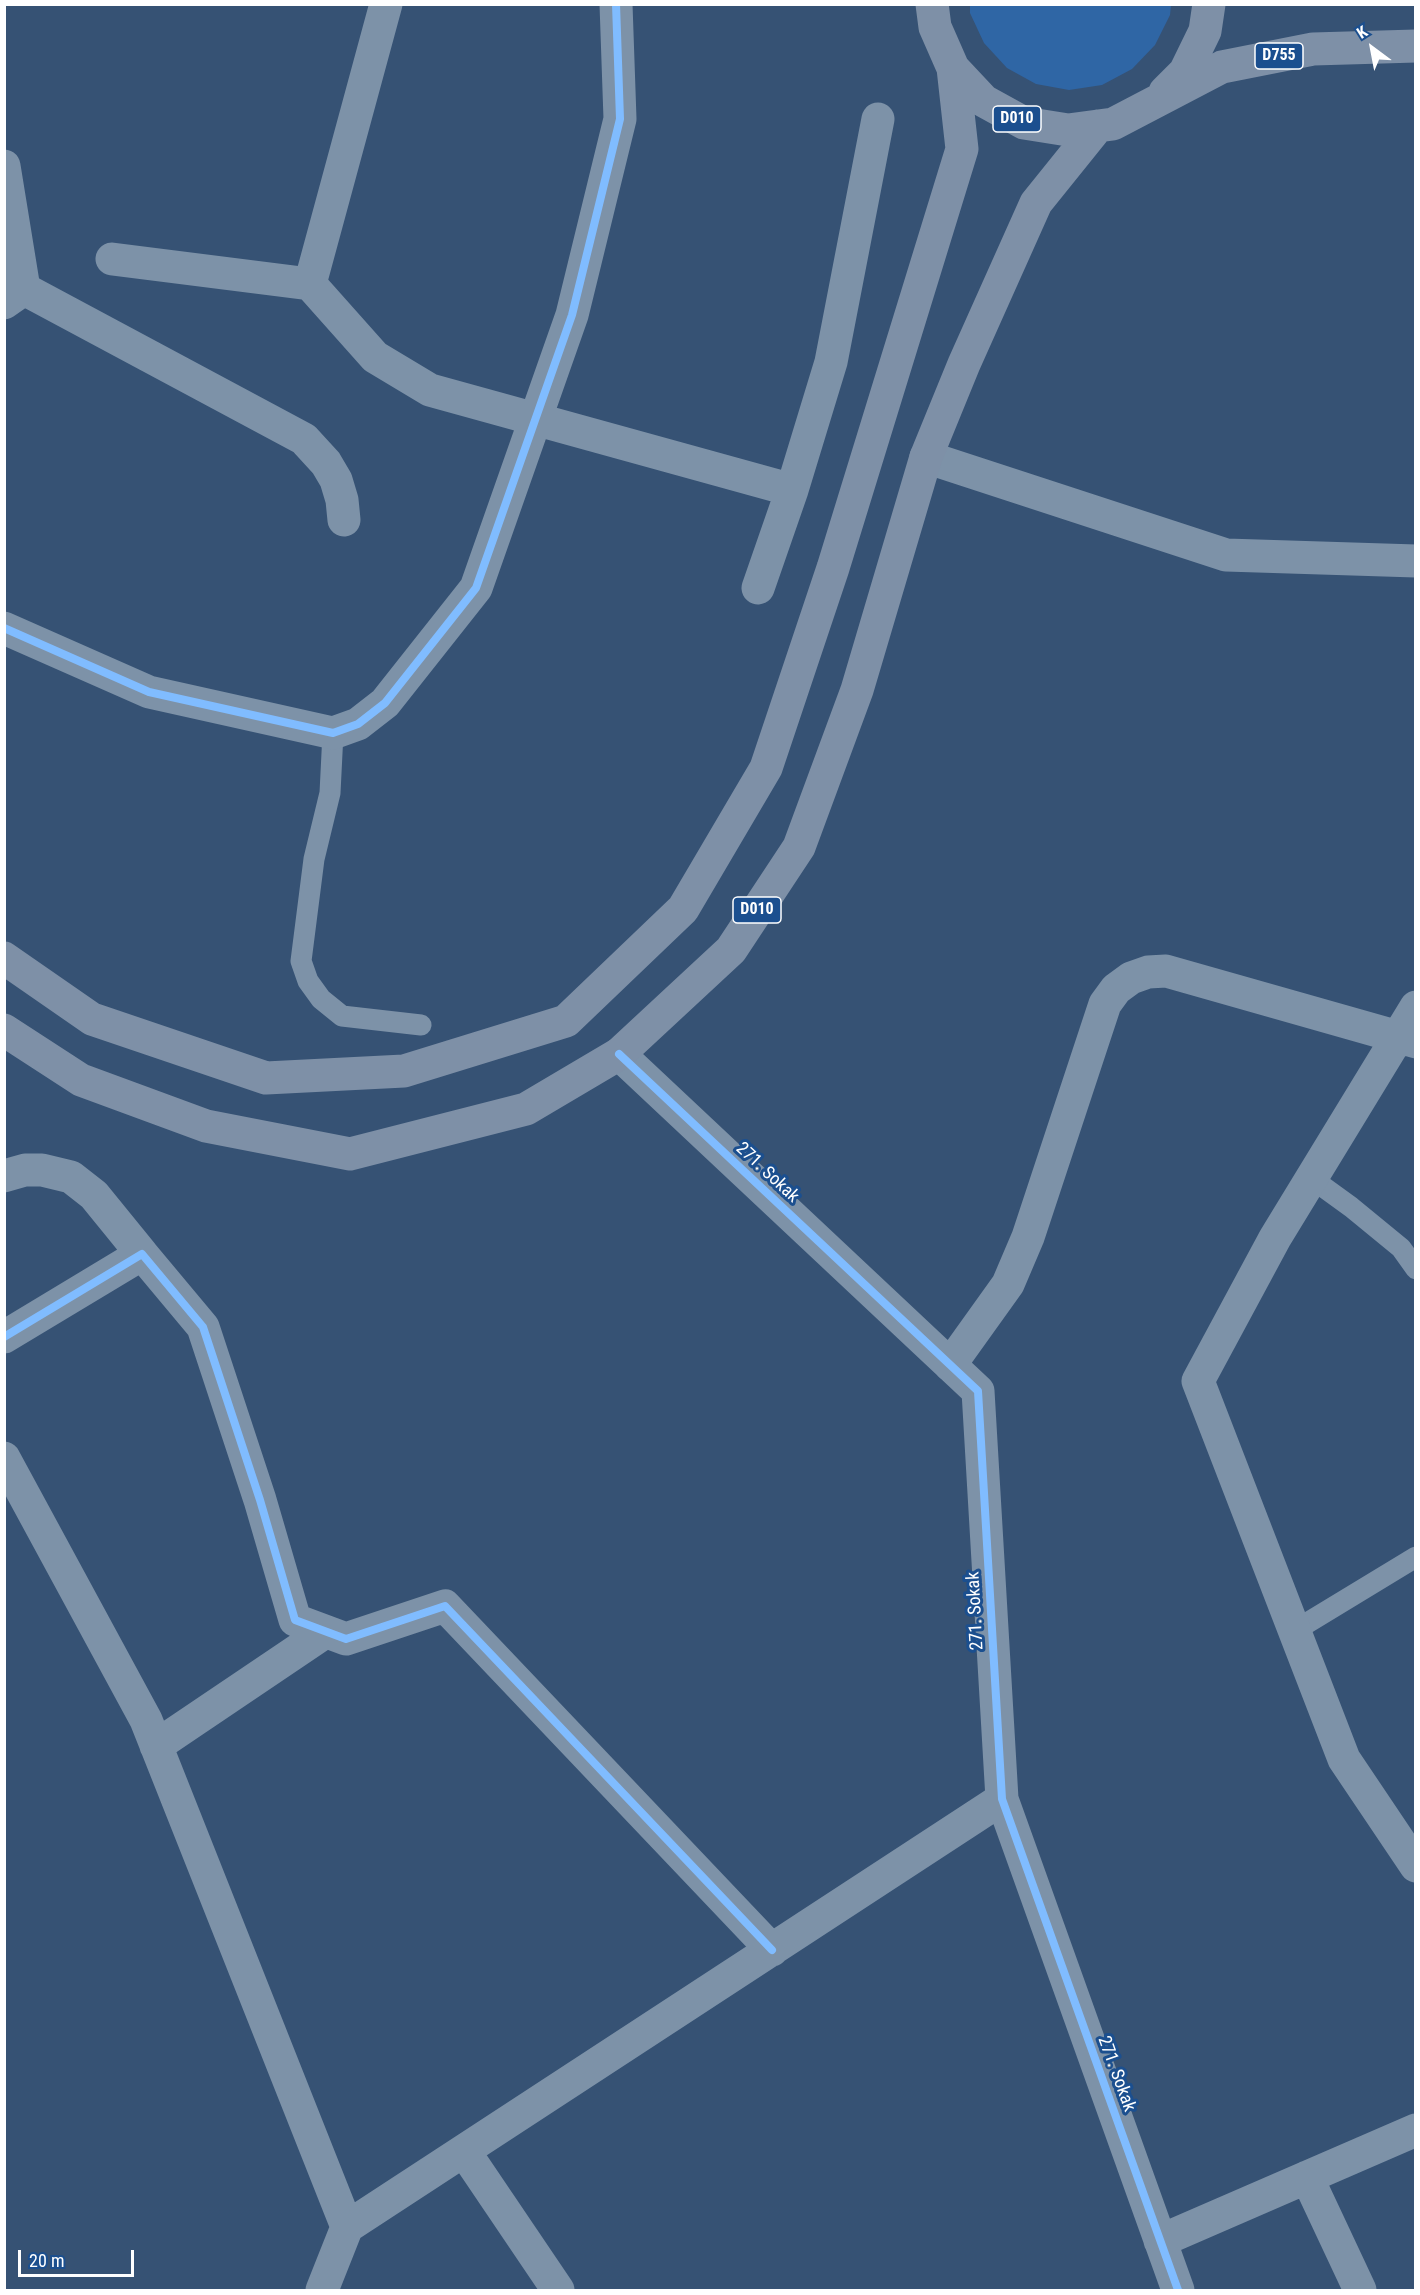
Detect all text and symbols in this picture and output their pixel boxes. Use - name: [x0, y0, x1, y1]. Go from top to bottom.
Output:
- north arrow: [1342, 18, 1402, 78]
- text: K: [1353, 22, 1371, 43]
- road number: D755: [1255, 43, 1303, 69]
- road number: D010: [993, 106, 1041, 132]
- road number: D010: [733, 897, 781, 923]
- street label: 271. Sokak: [731, 1138, 803, 1208]
- street label: 271. Sokak: [963, 1571, 989, 1651]
- street label: 271. Sokak: [1092, 2033, 1140, 2115]
- scale bar: [21, 2238, 136, 2276]
- text: 20 m: [29, 2250, 64, 2271]

